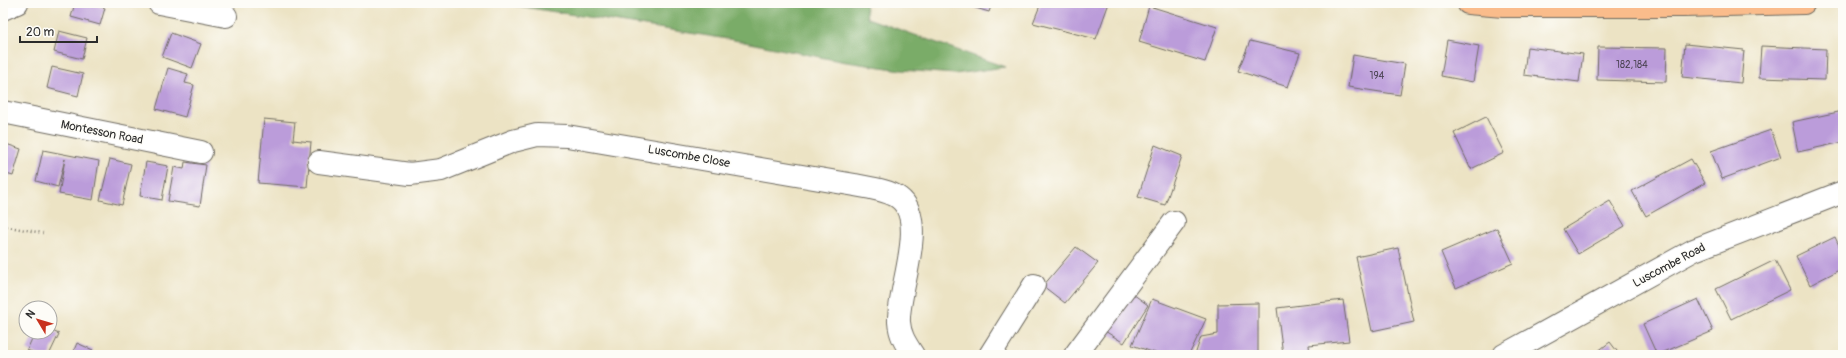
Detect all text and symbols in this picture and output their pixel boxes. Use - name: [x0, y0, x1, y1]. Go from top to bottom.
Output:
- scale bar: [20, 18, 97, 44]
- text: 20 m: [26, 25, 55, 40]
- house number: 182,184: [1616, 59, 1648, 71]
- house number: 194: [1370, 70, 1385, 82]
- street label: Montesson Road: [59, 117, 145, 148]
- street label: Luscombe Close: [647, 142, 731, 171]
- street label: Luscombe Road: [1630, 240, 1708, 291]
- north arrow: [18, 300, 58, 340]
- text: N: [23, 307, 38, 321]

